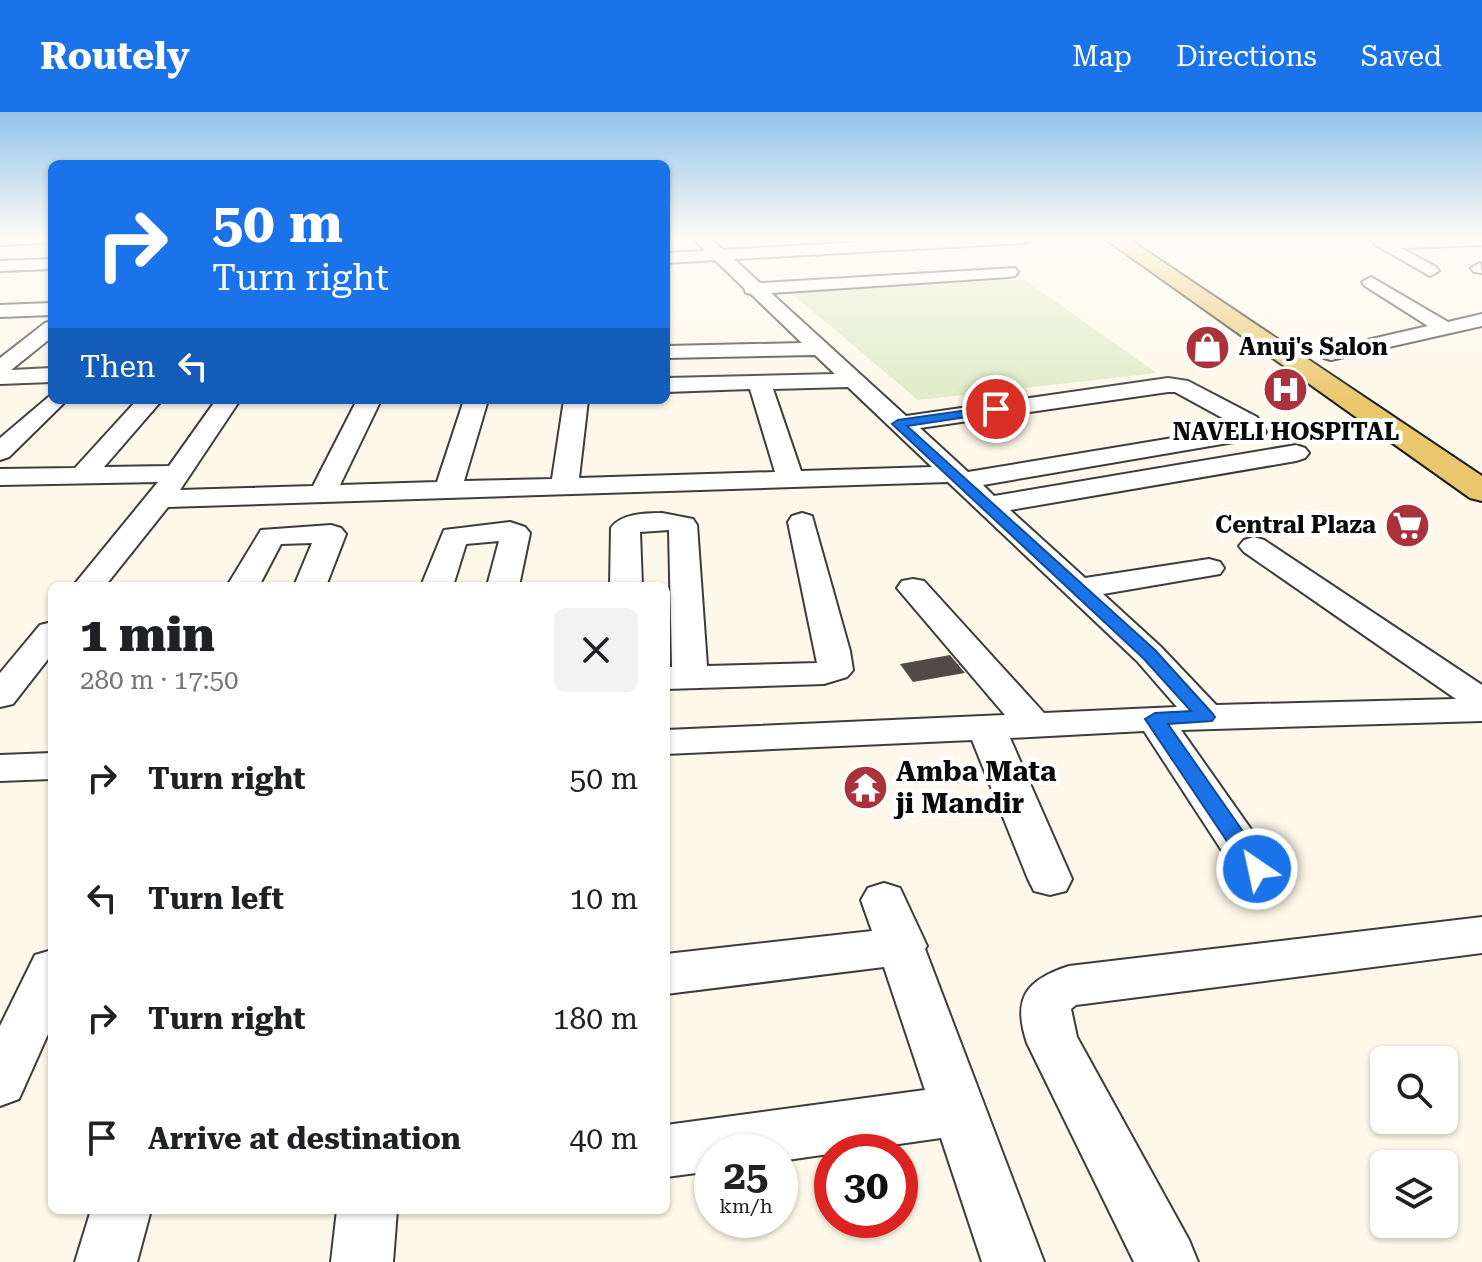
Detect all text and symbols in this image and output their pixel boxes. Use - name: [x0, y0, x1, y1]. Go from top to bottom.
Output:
- text: Routely: [40, 34, 190, 78]
- text: Map: [1072, 40, 1132, 73]
- text: Directions: [1176, 40, 1317, 73]
- text: Saved: [1361, 40, 1442, 73]
- text: 50 m: [212, 190, 343, 256]
- icon: right: [80, 192, 184, 296]
- text: Turn right: [212, 257, 389, 299]
- shop icon: Anuj's Salon: [1184, 323, 1232, 371]
- place label: Anuj's Salon: [1239, 333, 1388, 361]
- icon: left: [171, 344, 215, 388]
- text: Then: [80, 349, 155, 384]
- hospital icon: NAVELI HOSPITAL: [1262, 366, 1310, 414]
- pin: [962, 375, 1030, 443]
- icon: arrive: [974, 387, 1018, 431]
- place label: NAVELI HOSPITAL: [1173, 418, 1399, 446]
- supermarket icon: Central Plaza: [1383, 501, 1431, 549]
- place label: Central Plaza: [1215, 511, 1376, 539]
- text: 1 min: [80, 607, 215, 663]
- button: close: [554, 608, 638, 692]
- text: 280 m · 17:50: [80, 665, 239, 695]
- place label: Amba Mata ji Mandir: [893, 755, 1057, 820]
- icon: right: [80, 756, 124, 800]
- text: Turn right: [148, 761, 305, 796]
- text: 50 m: [569, 761, 638, 796]
- temple icon: Amba Mata ji Mandir: [841, 763, 889, 811]
- position arrow: [1215, 827, 1299, 911]
- icon: left: [80, 876, 124, 920]
- text: Turn left: [148, 881, 284, 916]
- text: 10 m: [569, 881, 638, 916]
- icon: right: [80, 996, 124, 1040]
- text: Turn right: [148, 1001, 305, 1036]
- text: 180 m: [553, 1001, 638, 1036]
- map controls: [1370, 1046, 1458, 1238]
- button: search: [1370, 1046, 1458, 1134]
- icon: arrive: [80, 1116, 124, 1160]
- text: Arrive at destination: [148, 1121, 461, 1156]
- text: 40 m: [569, 1121, 638, 1156]
- speed limit sign: 30: [814, 1134, 918, 1238]
- button: layers: [1370, 1150, 1458, 1238]
- text: 25: [724, 1152, 768, 1199]
- text: km/h: [719, 1194, 773, 1218]

